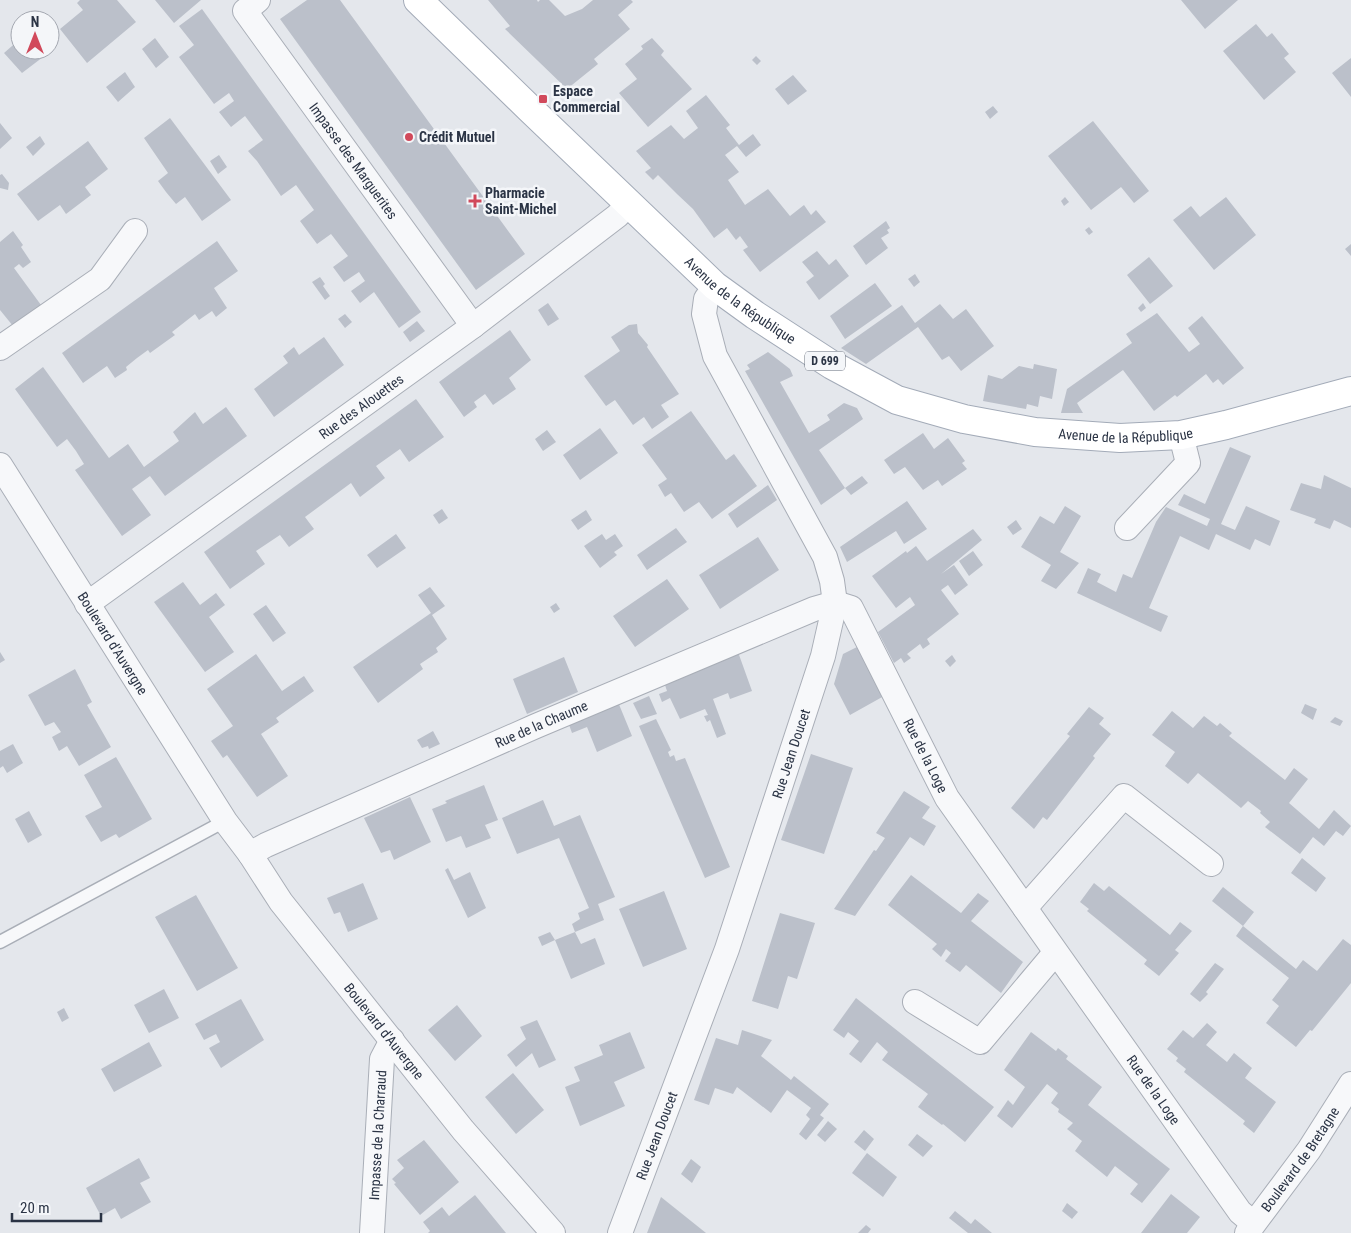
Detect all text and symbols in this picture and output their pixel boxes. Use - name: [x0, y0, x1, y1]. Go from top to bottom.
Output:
- north arrow: [10, 10, 60, 60]
- text: N: [31, 14, 39, 30]
- place label: Espace Commercial: [553, 83, 620, 115]
- marker: Espace Commercial: [537, 93, 549, 105]
- street label: Impasse des Marguerites: [306, 100, 401, 222]
- place label: Crédit Mutuel: [419, 129, 495, 145]
- marker: Crédit Mutuel: [403, 131, 415, 143]
- place label: Pharmacie Saint-Michel: [485, 185, 557, 217]
- marker: Pharmacie Saint-Michel: [469, 195, 481, 207]
- street label: Avenue de la République: [681, 253, 799, 347]
- road number: D 699: [805, 352, 845, 371]
- street label: Rue des Alouettes: [316, 371, 407, 442]
- street label: Avenue de la République: [1058, 425, 1195, 446]
- street label: Boulevard d'Auvergne: [74, 589, 151, 698]
- street label: Rue de la Chaume: [492, 697, 590, 751]
- street label: Rue Jean Doucet: [769, 707, 813, 800]
- street label: Rue de la Loge: [900, 716, 951, 796]
- street label: Boulevard d'Auvergne: [341, 980, 428, 1083]
- street label: Rue de la Loge: [1124, 1052, 1184, 1128]
- street label: Impasse de la Charraud: [366, 1070, 389, 1201]
- street label: Rue Jean Doucet: [633, 1089, 681, 1182]
- street label: Boulevard de Bretagne: [1258, 1104, 1343, 1215]
- scale bar: [12, 1190, 101, 1222]
- text: 20 m: [20, 1199, 50, 1217]

